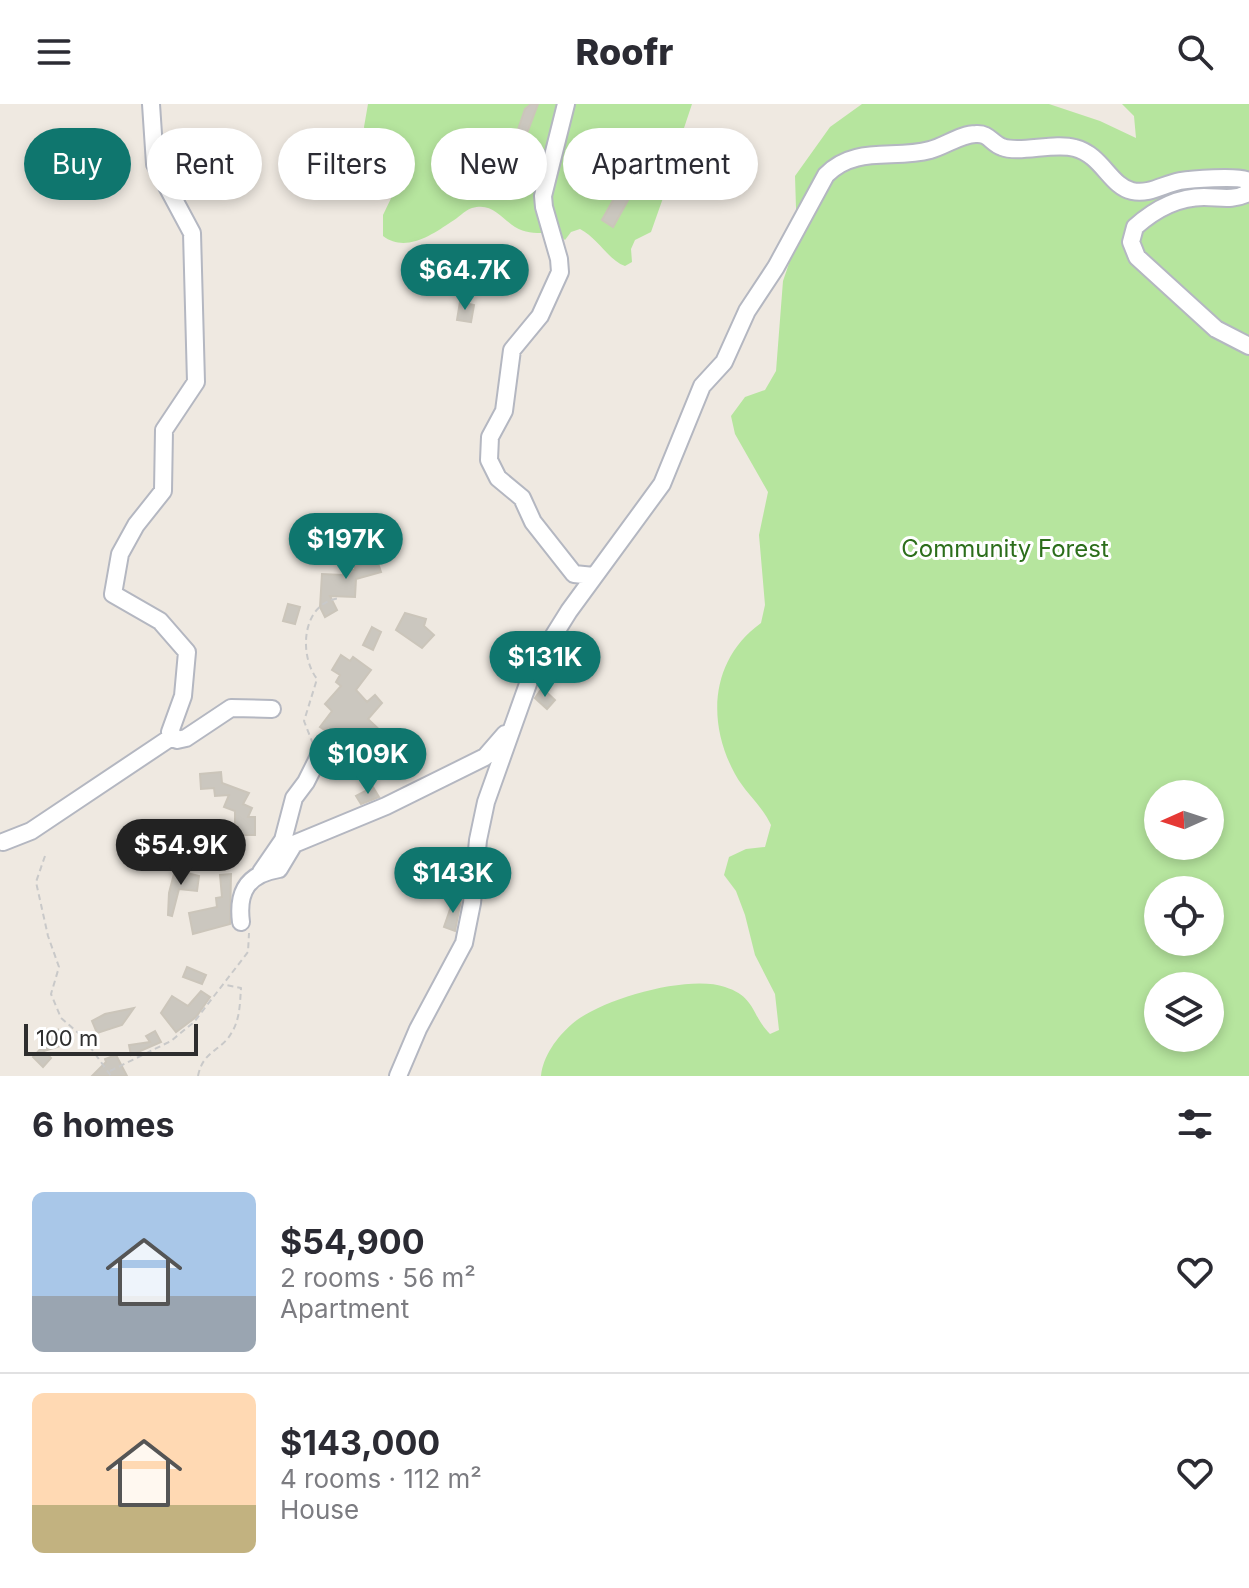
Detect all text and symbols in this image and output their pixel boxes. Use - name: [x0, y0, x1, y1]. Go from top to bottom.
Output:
- icon: menu: [32, 30, 76, 74]
- text: Roofr: [576, 30, 673, 74]
- icon: search: [1173, 30, 1217, 74]
- chip: Buy: [24, 128, 131, 200]
- chip: Rent: [147, 128, 262, 200]
- chip: Filters: [278, 128, 415, 200]
- chip: New: [431, 128, 547, 200]
- chip: Apartment: [563, 128, 758, 200]
- pin: $64.7K: [400, 244, 530, 312]
- text: $64.7K: [419, 254, 511, 285]
- pin: $197K: [290, 513, 402, 581]
- text: $197K: [307, 523, 385, 554]
- park label: Community Forest: [901, 534, 1109, 563]
- pin: $131K: [489, 631, 601, 699]
- text: $131K: [508, 641, 582, 672]
- pin: $109K: [312, 728, 424, 796]
- text: $109K: [327, 738, 409, 769]
- north arrow: [1144, 780, 1224, 860]
- map controls: [1144, 780, 1224, 1052]
- pin: $54.9K: [116, 819, 246, 887]
- text: $54.9K: [134, 829, 228, 860]
- pin: $143K: [397, 847, 509, 915]
- text: $143K: [412, 857, 494, 888]
- button: locate: [1144, 876, 1224, 956]
- button: layers: [1144, 972, 1224, 1052]
- scale bar: [24, 1020, 198, 1056]
- text: 100 m: [36, 1025, 98, 1051]
- icon: filters: [1173, 1102, 1217, 1146]
- text: 6 homes: [32, 1104, 174, 1145]
- text: $54,900: [280, 1221, 425, 1262]
- icon: home: [96, 1224, 192, 1320]
- icon: heart: [1173, 1250, 1217, 1294]
- text: 2 rooms · 56 m²: [280, 1262, 476, 1293]
- text: Apartment: [280, 1293, 409, 1324]
- text: $143,000: [280, 1422, 440, 1463]
- icon: home: [96, 1425, 192, 1521]
- icon: heart: [1173, 1451, 1217, 1495]
- text: 4 rooms · 112 m²: [280, 1463, 482, 1494]
- text: House: [280, 1494, 359, 1525]

